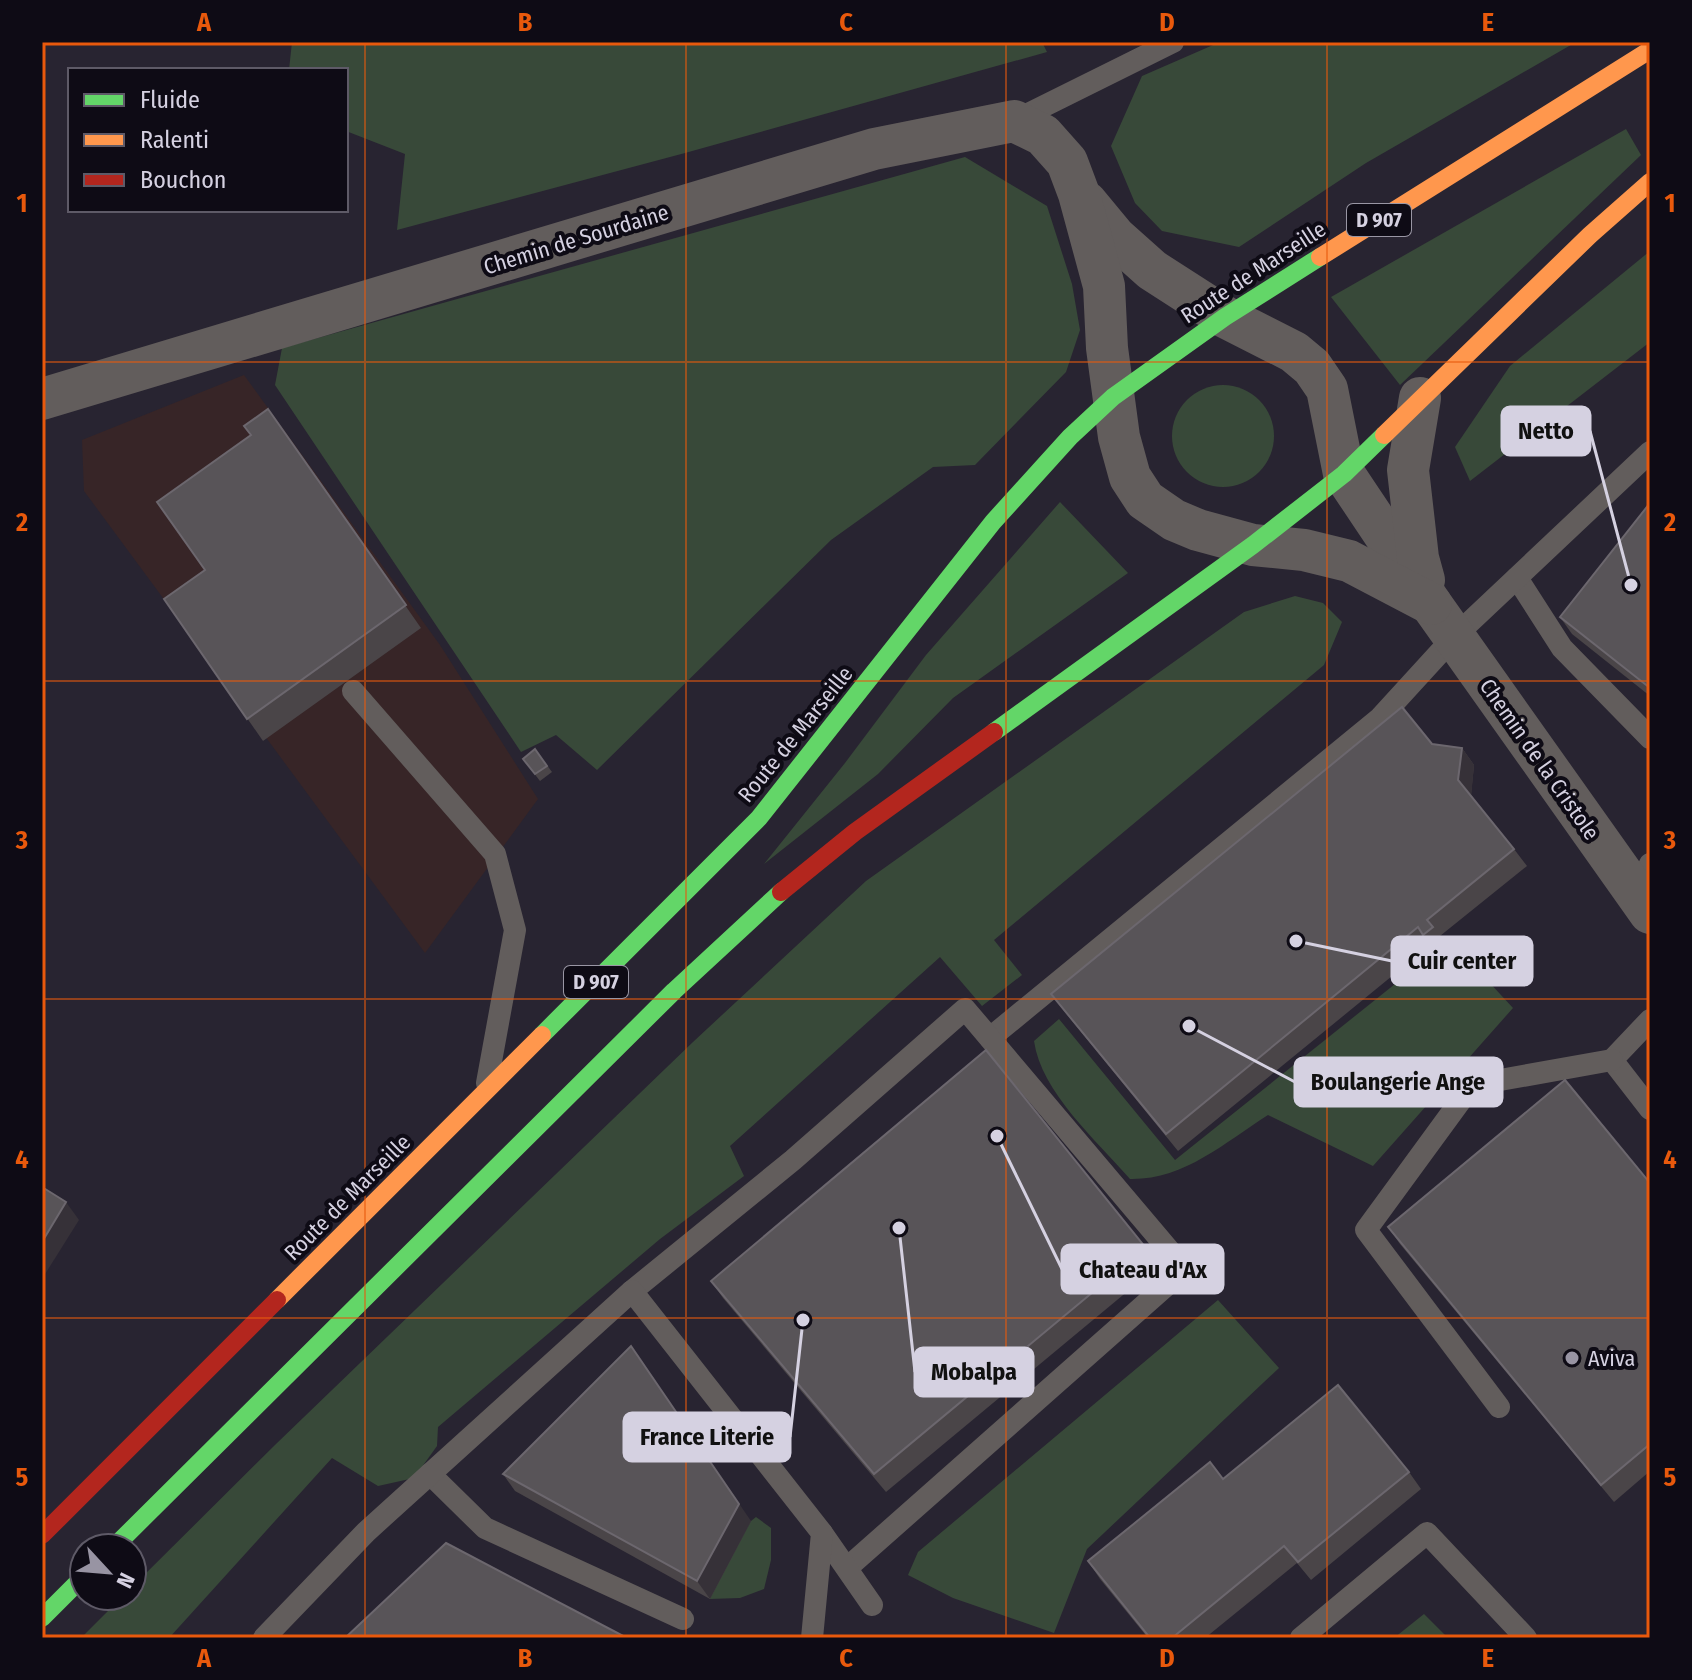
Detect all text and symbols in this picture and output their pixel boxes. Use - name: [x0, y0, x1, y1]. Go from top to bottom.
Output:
- text: A: [196, 7, 212, 38]
- text: B: [518, 7, 533, 38]
- text: C: [839, 7, 853, 38]
- text: D: [1159, 7, 1175, 38]
- text: E: [1482, 7, 1494, 38]
- legend: [68, 68, 348, 212]
- text: Fluide: [140, 86, 200, 114]
- text: Ralenti: [140, 126, 209, 154]
- text: Bouchon: [140, 166, 227, 194]
- text: 1: [17, 188, 28, 219]
- text: 1: [1665, 188, 1676, 219]
- street label: Chemin de Sourdaine: [480, 198, 672, 280]
- road number: D 907: [1347, 204, 1411, 236]
- street label: Route de Marseille: [1176, 215, 1331, 329]
- callout: Netto: [1502, 407, 1590, 455]
- text: Netto: [1518, 417, 1574, 445]
- text: 2: [15, 507, 28, 538]
- text: 2: [1663, 507, 1676, 538]
- street label: Route de Marseille: [732, 661, 859, 808]
- street label: Chemin de la Cristole: [1474, 673, 1605, 845]
- text: 3: [15, 825, 28, 856]
- text: 3: [1663, 825, 1676, 856]
- callout: Cuir center: [1392, 937, 1532, 985]
- text: Cuir center: [1408, 947, 1516, 975]
- road number: D 907: [564, 966, 628, 998]
- callout: Boulangerie Ange: [1295, 1058, 1502, 1106]
- text: Boulangerie Ange: [1311, 1068, 1485, 1096]
- street label: Route de Marseille: [279, 1129, 416, 1266]
- text: 4: [15, 1144, 29, 1175]
- text: 4: [1663, 1144, 1677, 1175]
- callout: Chateau d'Ax: [1062, 1245, 1223, 1293]
- text: Chateau d'Ax: [1079, 1256, 1208, 1284]
- place label: Aviva: [1588, 1345, 1635, 1372]
- callout: Mobalpa: [915, 1348, 1033, 1396]
- marker: Aviva: [1563, 1349, 1581, 1367]
- text: Mobalpa: [931, 1358, 1017, 1386]
- callout: France Literie: [624, 1413, 790, 1461]
- text: France Literie: [640, 1423, 774, 1451]
- text: 5: [16, 1462, 29, 1493]
- text: 5: [1664, 1462, 1677, 1493]
- north arrow: [68, 1532, 148, 1612]
- text: N: [111, 1569, 141, 1592]
- text: A: [196, 1643, 212, 1674]
- text: B: [518, 1643, 533, 1674]
- text: C: [839, 1643, 853, 1674]
- text: D: [1159, 1643, 1175, 1674]
- text: E: [1482, 1643, 1494, 1674]

